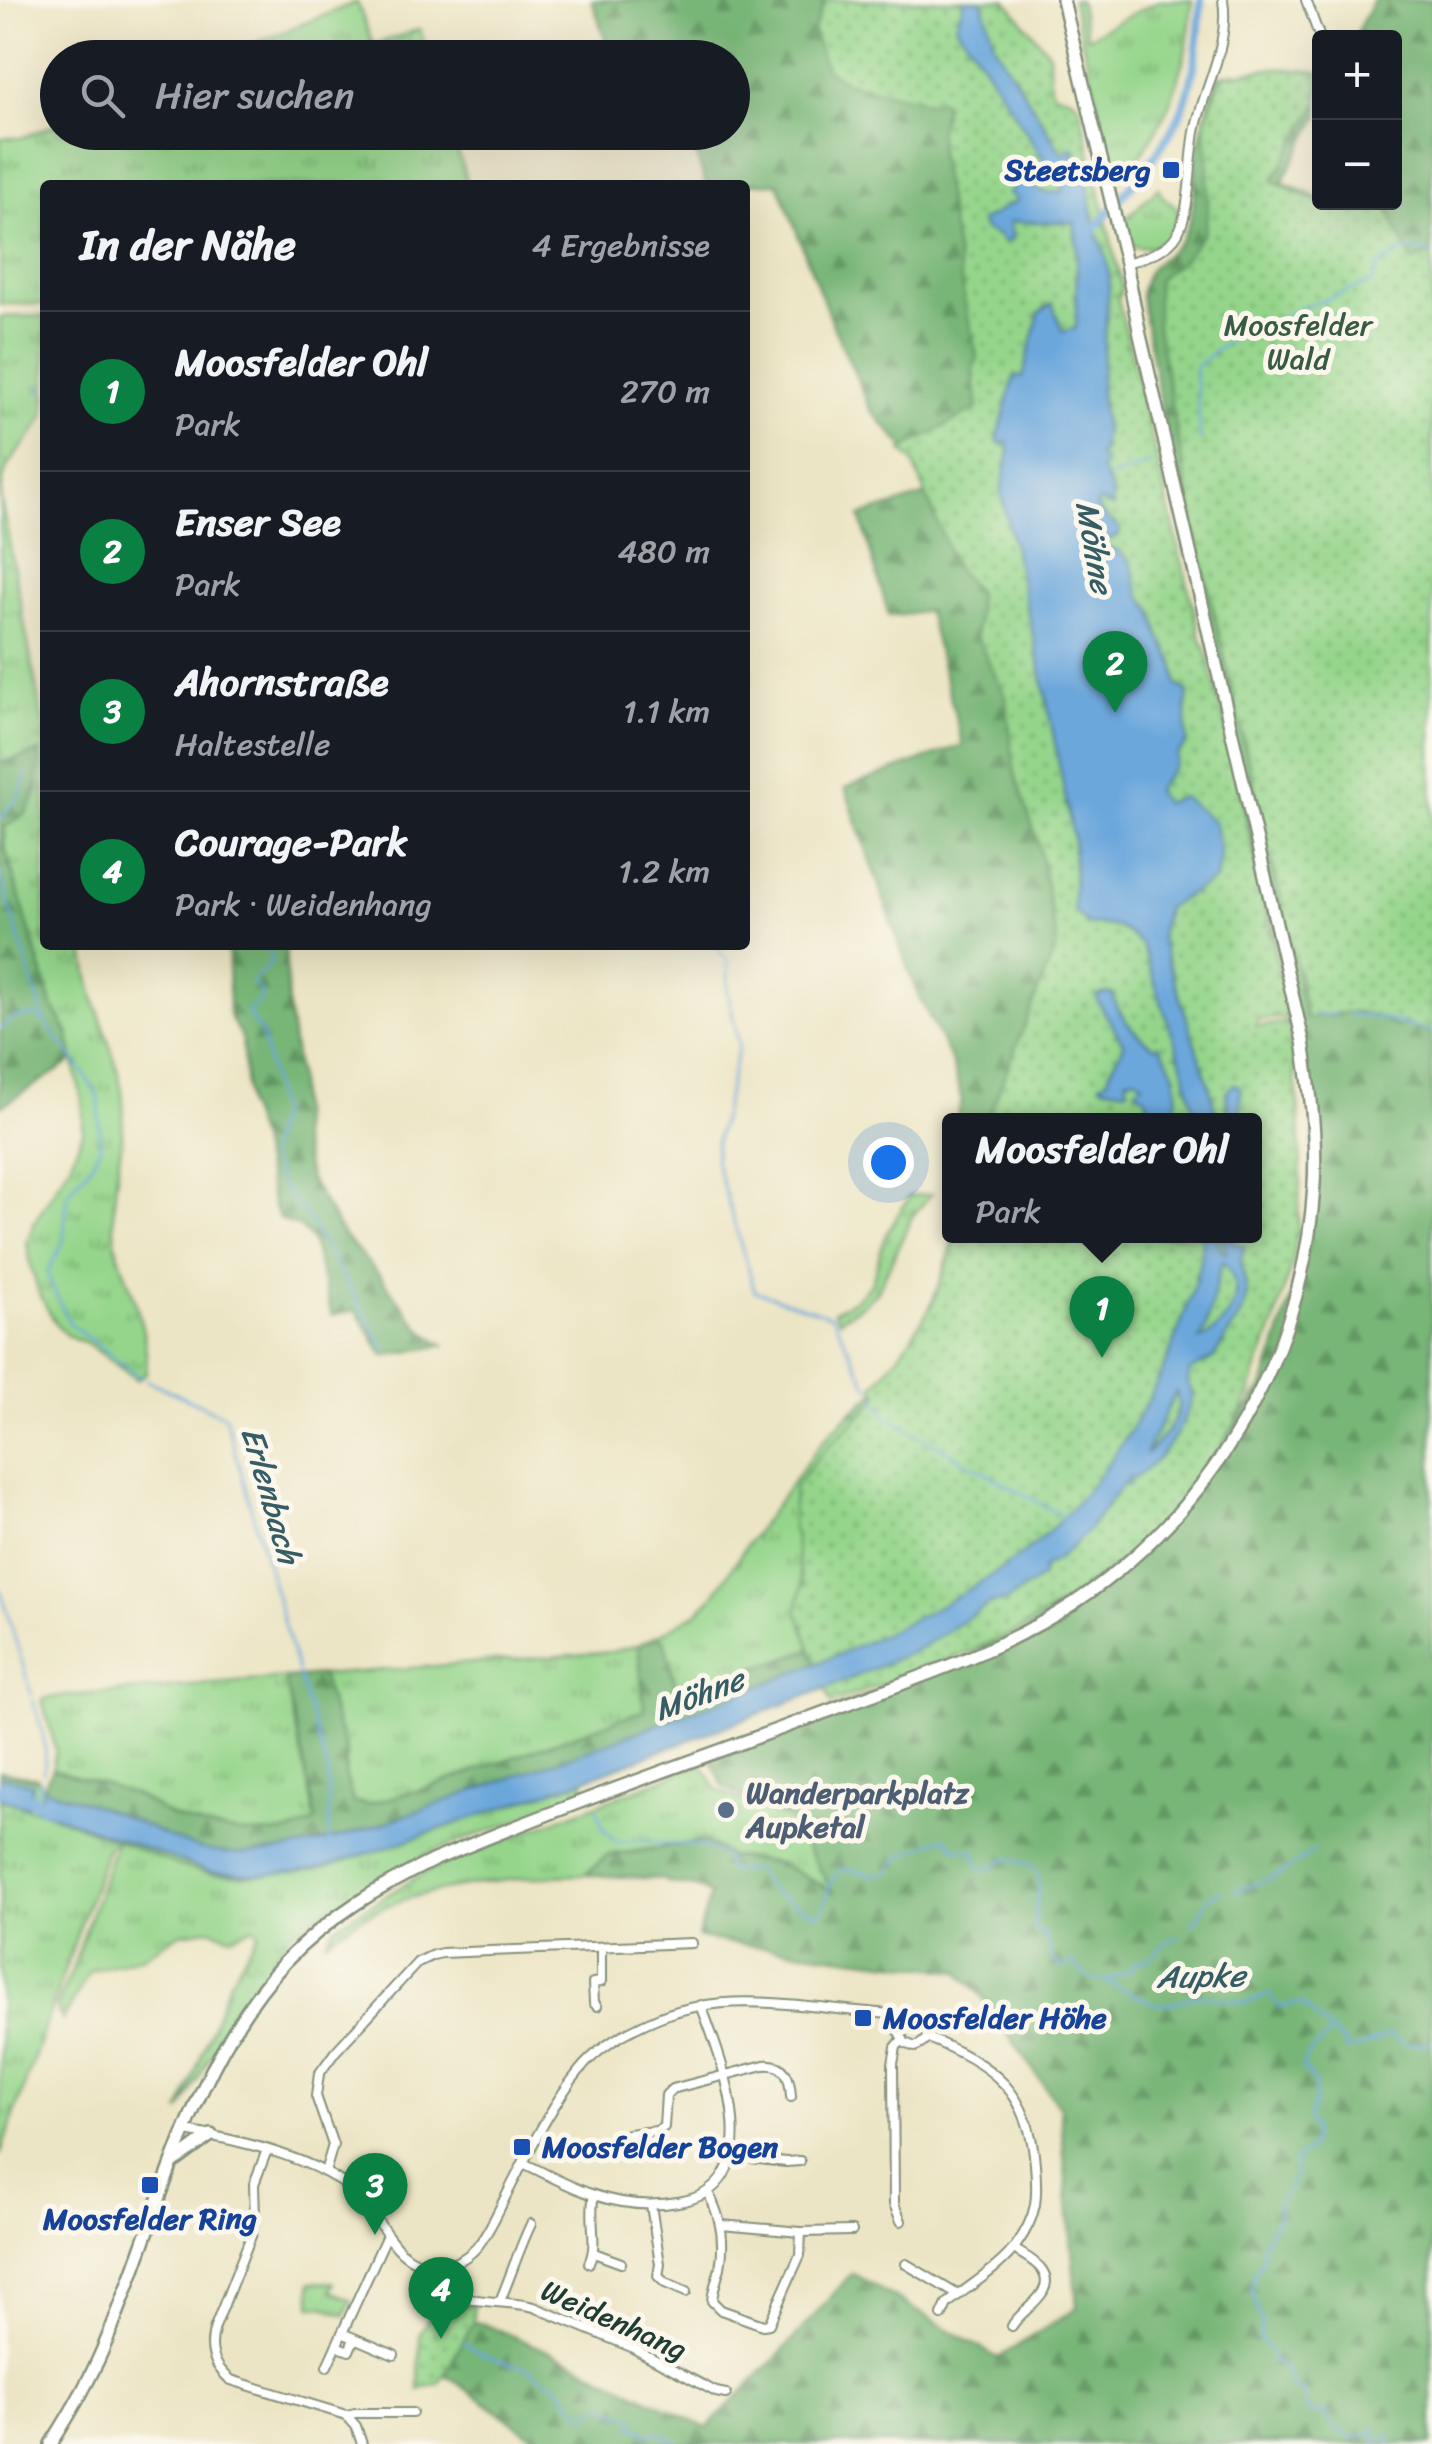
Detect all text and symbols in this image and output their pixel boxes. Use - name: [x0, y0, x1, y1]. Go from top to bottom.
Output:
- map controls: [1312, 30, 1402, 210]
- button: +: [1312, 30, 1402, 120]
- search box: [40, 40, 750, 150]
- text: Hier suchen: [155, 62, 354, 129]
- icon: search: [75, 68, 130, 123]
- button: −: [1312, 120, 1402, 210]
- place label: Steetsberg: [1003, 143, 1151, 197]
- marker: Steetsberg: [1160, 159, 1182, 181]
- text: In der Nähe: [80, 208, 296, 282]
- text: 4 Ergebnisse: [532, 217, 710, 274]
- park label: Moosfelder Wald: [1224, 298, 1374, 386]
- text: Moosfelder Ohl: [175, 329, 428, 396]
- text: 1: [106, 363, 119, 420]
- text: 270 m: [620, 363, 710, 420]
- text: Park: [175, 396, 241, 453]
- text: Enser See: [175, 489, 341, 556]
- water label: Möhne: [1058, 496, 1131, 601]
- text: 2: [103, 523, 122, 580]
- text: 480 m: [618, 523, 710, 580]
- text: Park: [175, 556, 241, 613]
- pin: 2: [1082, 630, 1148, 713]
- text: Ahornstraße: [175, 649, 389, 716]
- text: 3: [104, 683, 121, 740]
- text: 1.1 km: [623, 683, 710, 740]
- text: Haltestelle: [175, 716, 331, 773]
- text: Courage-Park: [175, 809, 407, 876]
- text: 4: [102, 843, 123, 900]
- text: 1.2 km: [618, 843, 710, 900]
- text: Park · Weidenhang: [175, 876, 432, 933]
- popup: [942, 1113, 1262, 1243]
- text: Moosfelder Ohl: [975, 1116, 1229, 1183]
- your location: [863, 1137, 914, 1188]
- text: Park: [975, 1183, 1041, 1240]
- pin: 1: [1070, 1276, 1134, 1358]
- water label: Erlenbach: [224, 1420, 318, 1573]
- water label: Möhne: [646, 1650, 756, 1738]
- place label: Wanderparkplatz Aupketal: [744, 1766, 971, 1854]
- marker: Wanderparkplatz Aupketal: [715, 1799, 737, 1821]
- water label: Aupke: [1155, 1947, 1249, 2006]
- place label: Moosfelder Höhe: [882, 1991, 1107, 2045]
- marker: Moosfelder Höhe: [852, 2007, 874, 2029]
- place label: Moosfelder Bogen: [541, 2120, 779, 2174]
- marker: Moosfelder Bogen: [511, 2136, 533, 2158]
- pin: 3: [342, 2152, 408, 2235]
- marker: Moosfelder Ring: [139, 2174, 161, 2196]
- place label: Moosfelder Ring: [42, 2192, 257, 2246]
- pin: 4: [408, 2256, 474, 2339]
- street label: Weidenhang: [532, 2264, 696, 2376]

